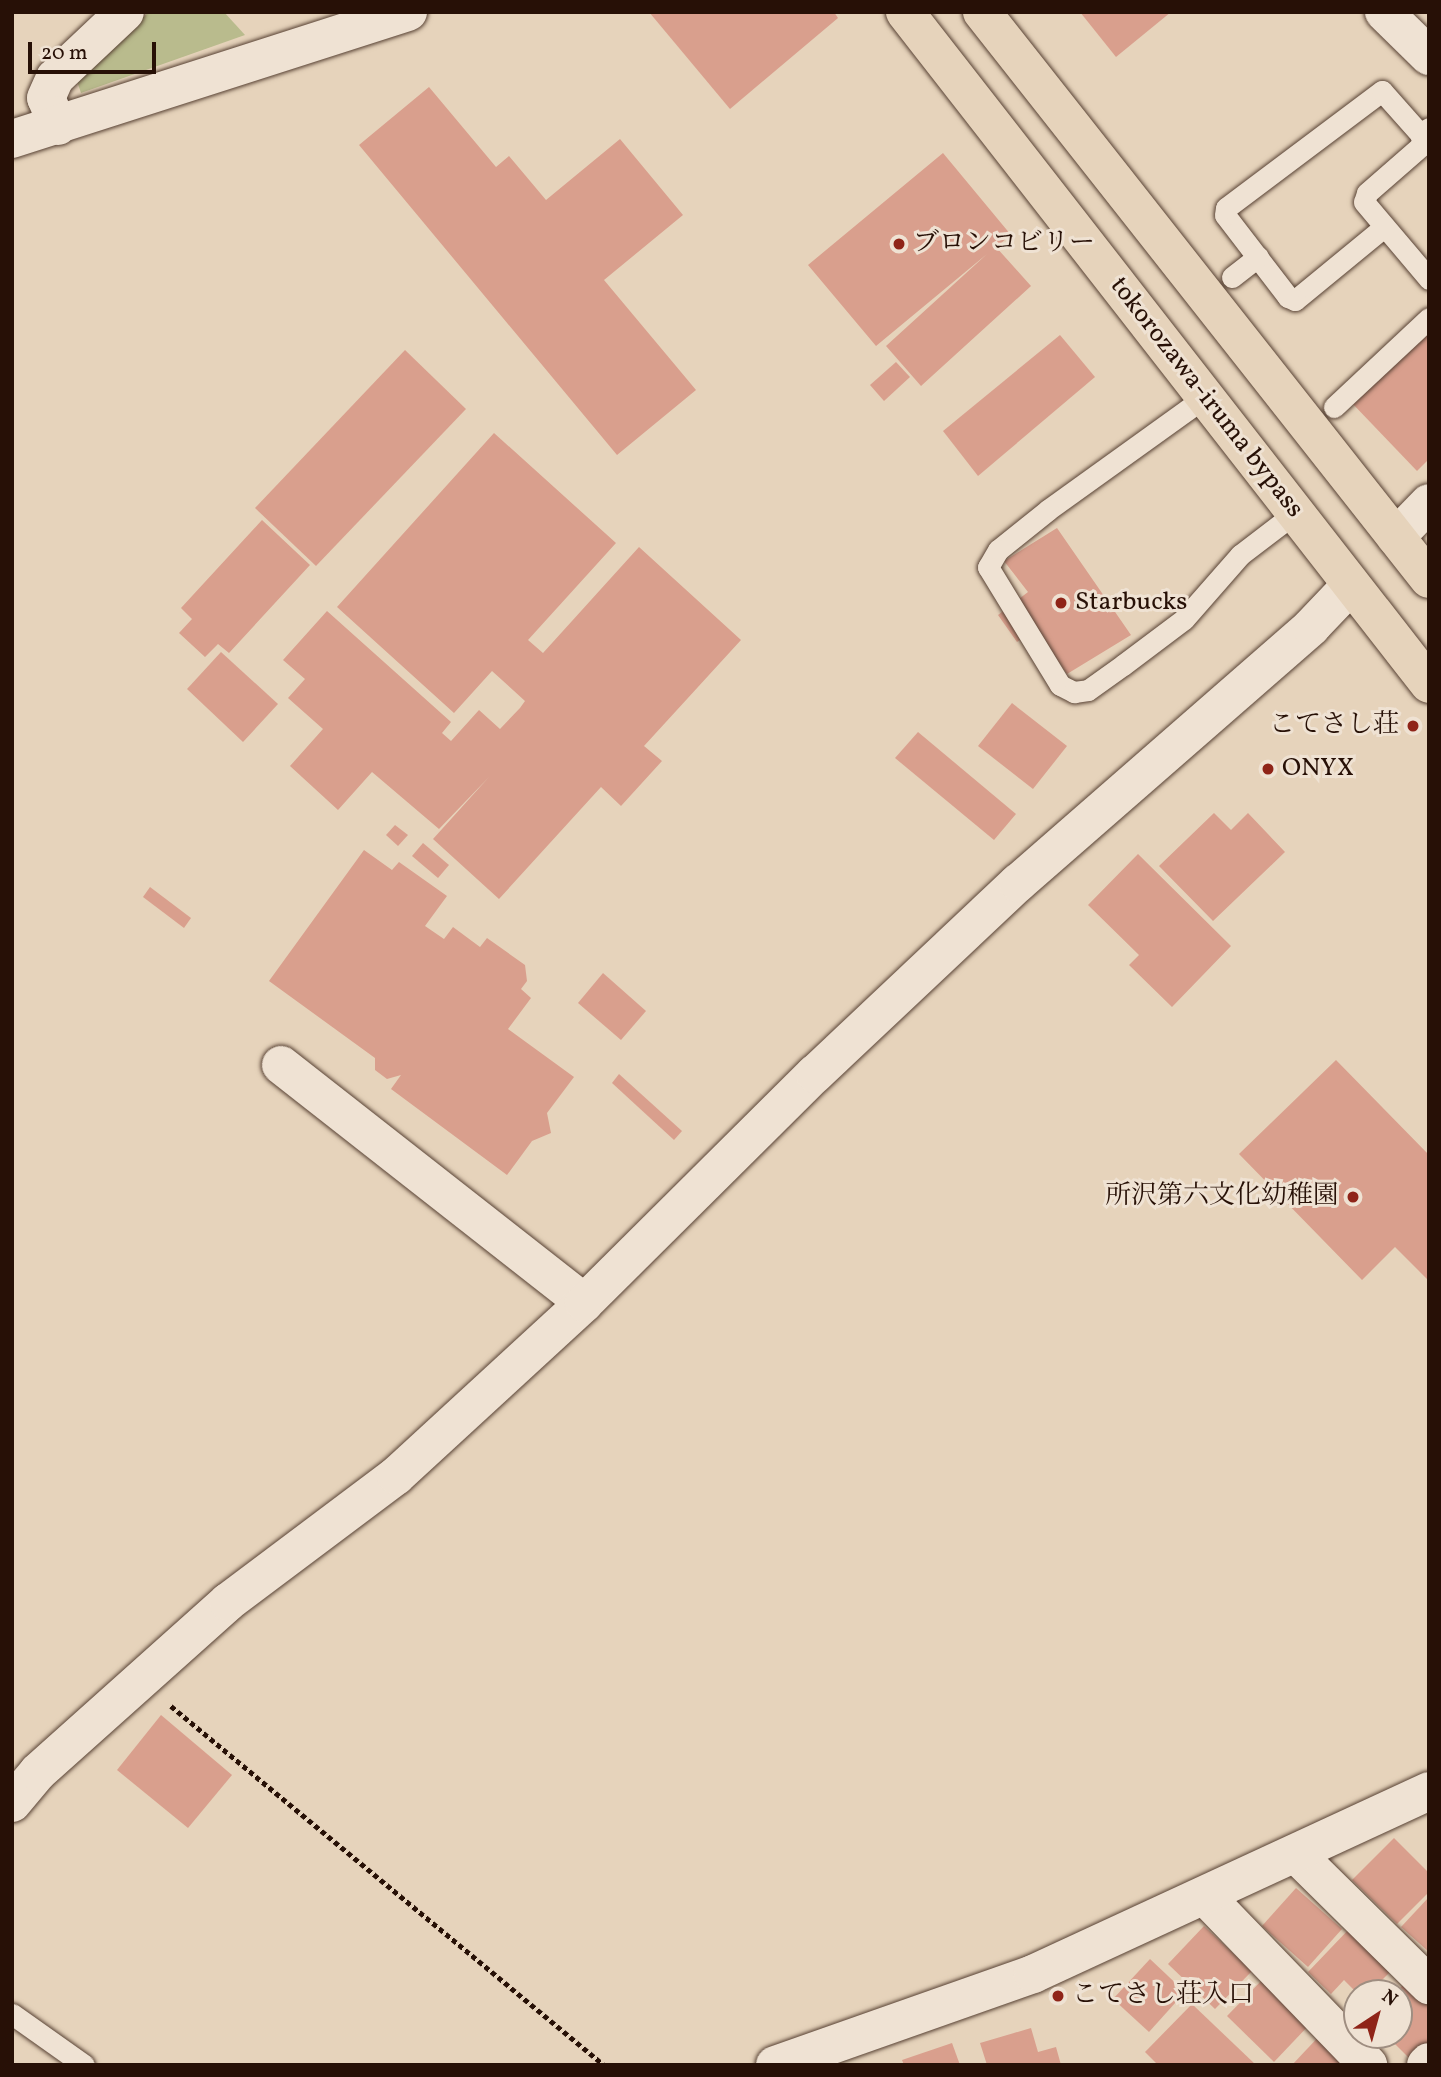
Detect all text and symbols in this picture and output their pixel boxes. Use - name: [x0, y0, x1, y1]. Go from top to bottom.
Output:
- scale bar: [32, 28, 159, 72]
- text: 20 m: [41, 39, 87, 68]
- place label: ブロンコビリー: [913, 228, 1095, 260]
- marker: ブロンコビリー: [891, 236, 907, 252]
- street label: tokorozawa-iruma bypass: [1102, 272, 1310, 524]
- place label: Starbucks: [1075, 587, 1187, 619]
- marker: Starbucks: [1053, 595, 1069, 611]
- place label: こてさし荘: [1269, 710, 1399, 742]
- marker: こてさし荘: [1405, 718, 1421, 734]
- place label: ONYX: [1282, 753, 1354, 785]
- marker: ONYX: [1260, 761, 1276, 777]
- place label: 所沢第六文化幼稚園: [1105, 1181, 1339, 1213]
- marker: 所沢第六文化幼稚園: [1345, 1189, 1361, 1205]
- north arrow: [1343, 1979, 1413, 2049]
- place label: こてさし荘入口: [1072, 1980, 1254, 2012]
- text: N: [1376, 1984, 1402, 2013]
- marker: こてさし荘入口: [1050, 1988, 1066, 2004]

